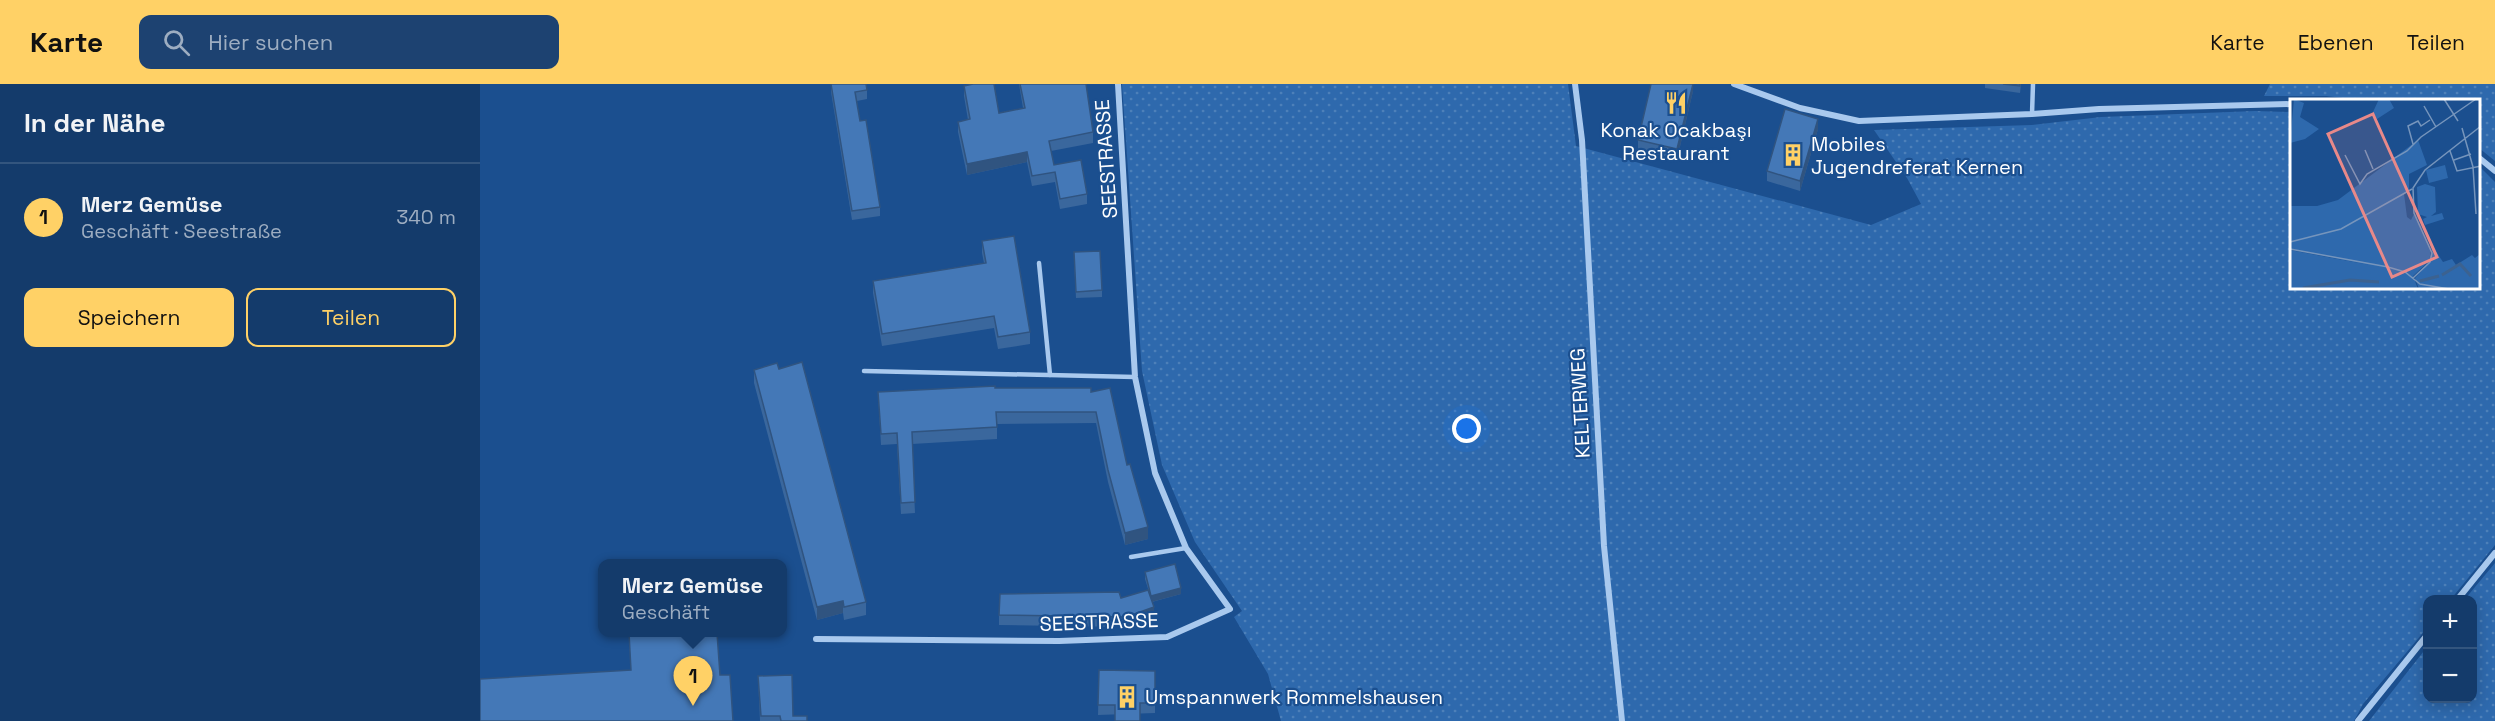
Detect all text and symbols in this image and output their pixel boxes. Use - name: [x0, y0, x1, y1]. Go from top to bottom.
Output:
- search box: [139, 15, 559, 69]
- text: Karte: [30, 24, 103, 60]
- icon: search: [160, 26, 193, 59]
- text: Hier suchen: [208, 28, 333, 56]
- text: Karte: [2210, 29, 2265, 56]
- text: Ebenen: [2298, 29, 2374, 56]
- text: Teilen: [2407, 29, 2465, 56]
- restaurant icon: Konak Ocakbaşı Restaurant: [1663, 90, 1689, 116]
- street label: SEESTRASSE: [1089, 99, 1123, 219]
- inset map: [2290, 99, 2480, 290]
- text: In der Nähe: [24, 106, 165, 140]
- place label: Konak Ocakbaşı Restaurant: [1600, 117, 1752, 166]
- place label: Mobiles Jugendreferat Kernen: [1811, 131, 2023, 180]
- building icon: Mobiles Jugendreferat Kernen: [1780, 142, 1806, 168]
- text: Merz Gemüse: [81, 190, 222, 218]
- text: 1: [39, 204, 48, 230]
- text: 340 m: [396, 204, 456, 230]
- text: Geschäft · Seestraße: [81, 218, 282, 244]
- button: Speichern: [24, 288, 234, 347]
- button: Teilen: [246, 288, 456, 347]
- street label: KELTERWEG: [1564, 347, 1596, 459]
- your location: [1452, 414, 1481, 443]
- popup: [598, 559, 787, 637]
- text: Merz Gemüse: [622, 571, 763, 599]
- map controls: [2423, 595, 2477, 703]
- button: +: [2423, 595, 2477, 649]
- text: Geschäft: [622, 599, 710, 625]
- street label: SEESTRASSE: [1039, 607, 1159, 637]
- button: −: [2423, 649, 2477, 703]
- pin: 1: [674, 656, 712, 706]
- building icon: Umspannwerk Rommelshausen: [1114, 684, 1140, 710]
- place label: Umspannwerk Rommelshausen: [1145, 684, 1443, 710]

